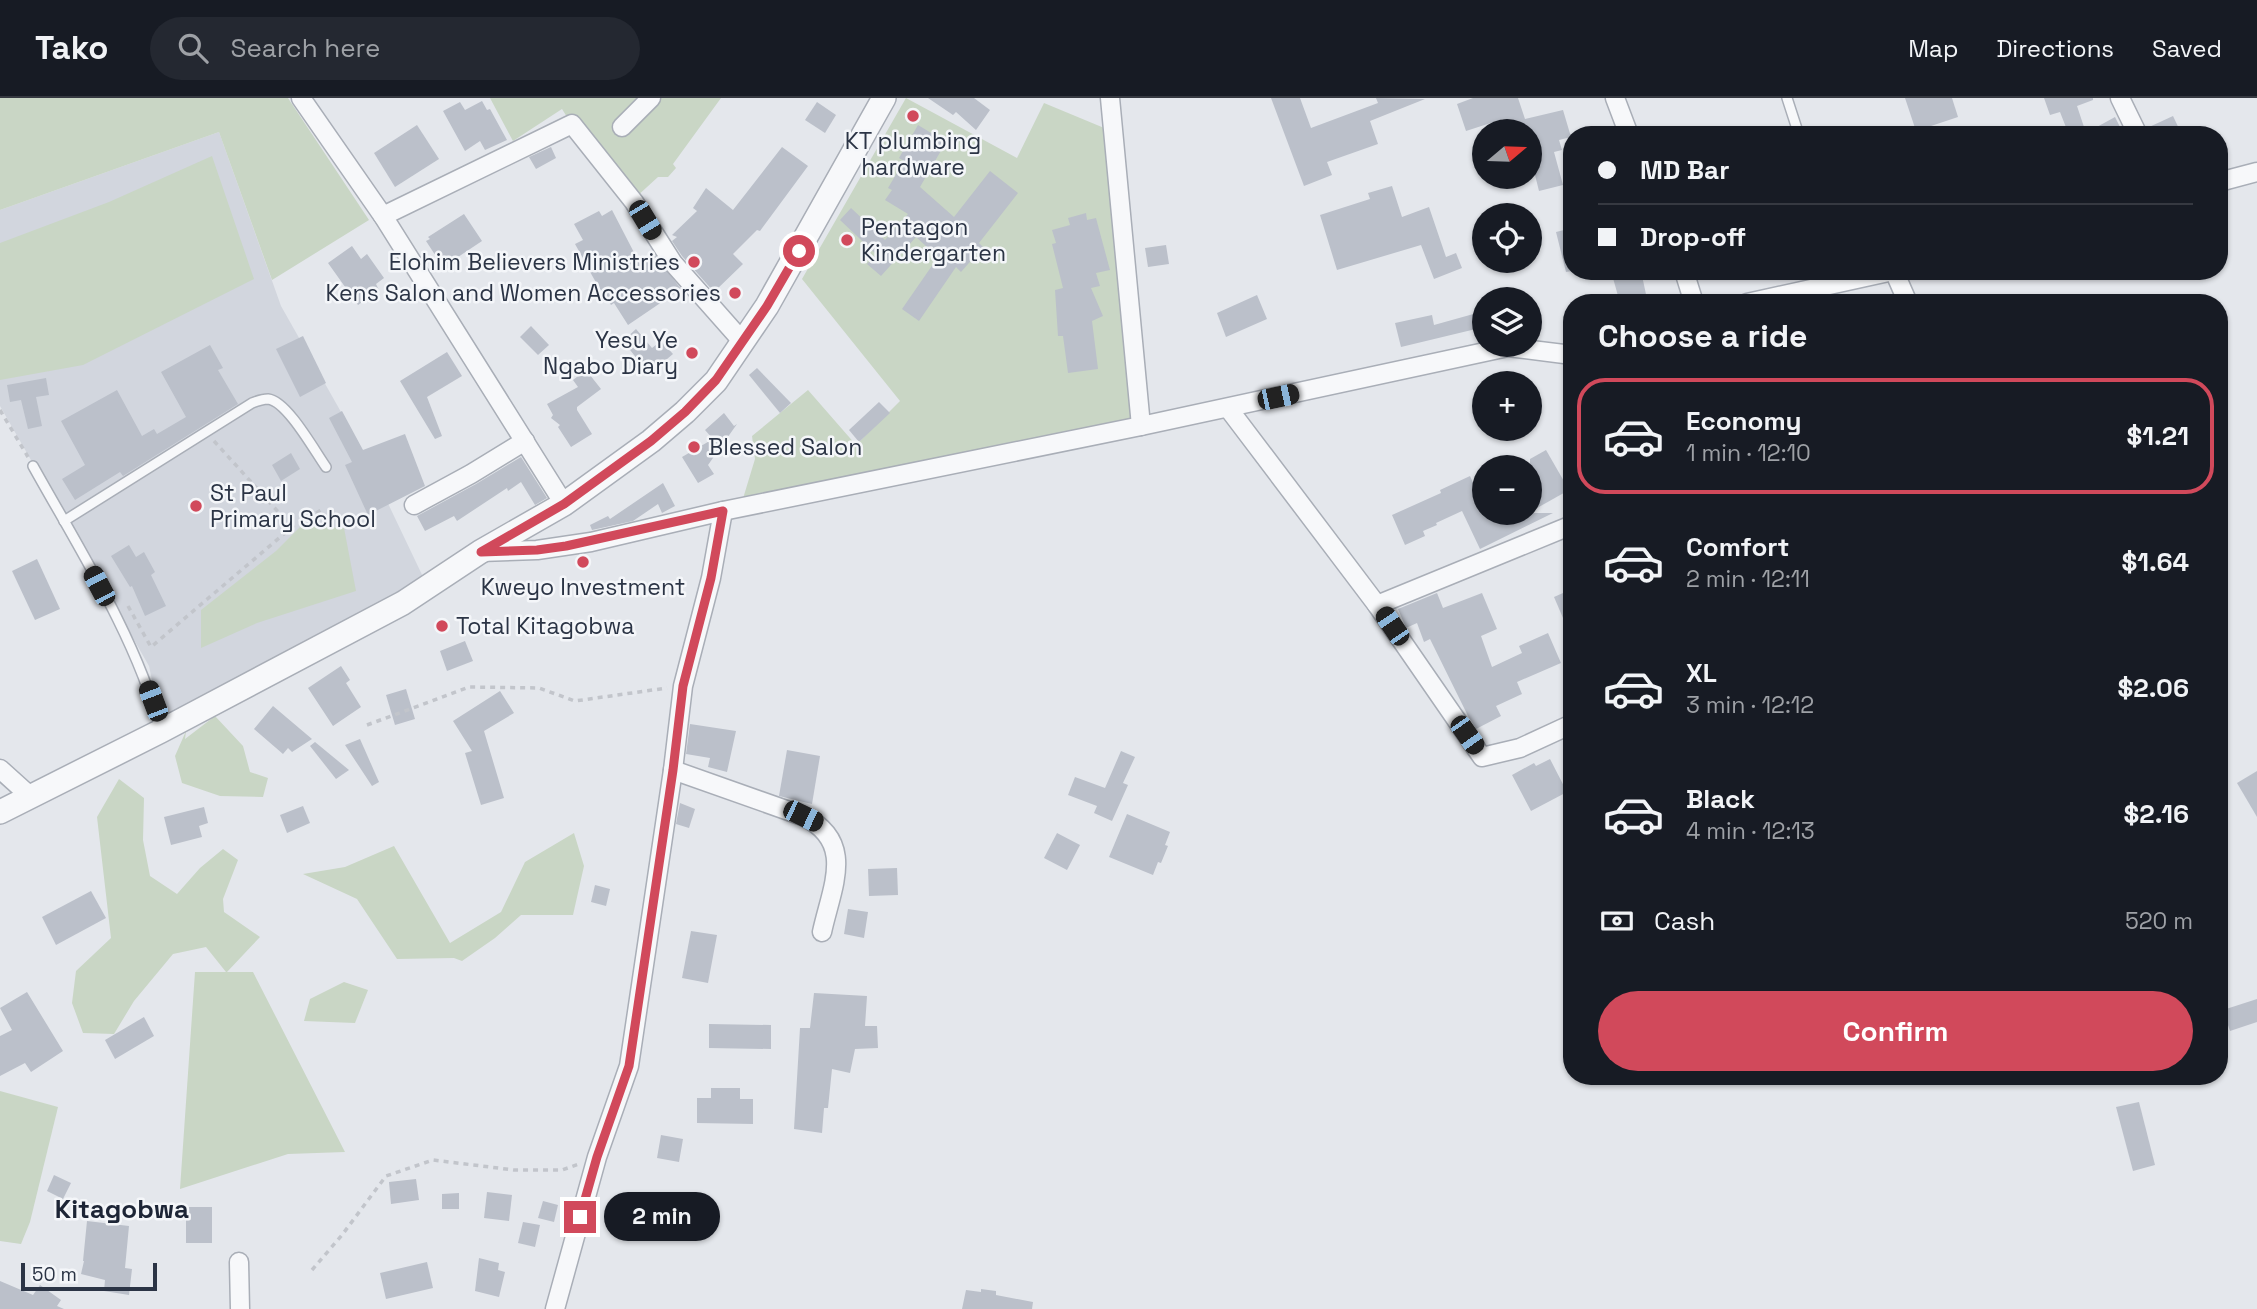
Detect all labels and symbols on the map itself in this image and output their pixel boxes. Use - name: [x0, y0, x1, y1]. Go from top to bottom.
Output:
- marker: KT plumbing hardware: [905, 108, 921, 124]
- north arrow: [1472, 119, 1542, 189]
- place label: KT plumbing hardware: [845, 126, 981, 182]
- car: [626, 197, 665, 243]
- place label: Pentagon Kindergarten: [861, 212, 1006, 268]
- marker: Pentagon Kindergarten: [839, 232, 855, 248]
- route start: [783, 235, 815, 267]
- place label: Elohim Believers Ministries: [389, 247, 680, 277]
- marker: Elohim Believers Ministries: [686, 254, 702, 270]
- place label: Kens Salon and Women Accessories: [325, 278, 721, 308]
- marker: Kens Salon and Women Accessories: [727, 285, 743, 301]
- place label: Yesu Ye Ngabo Diary: [543, 325, 678, 381]
- marker: Yesu Ye Ngabo Diary: [684, 345, 700, 361]
- car: [1256, 382, 1301, 412]
- place label: Blessed Salon: [708, 432, 862, 462]
- marker: Blessed Salon: [686, 439, 702, 455]
- place label: St Paul Primary School: [210, 478, 376, 534]
- marker: St Paul Primary School: [188, 498, 204, 514]
- marker: Kweyo Investment: [575, 554, 591, 570]
- car: [80, 563, 119, 609]
- place label: Kweyo Investment: [481, 572, 685, 602]
- car: [1372, 603, 1413, 649]
- place label: Total Kitagobwa: [456, 611, 634, 641]
- marker: Total Kitagobwa: [434, 618, 450, 634]
- car: [136, 678, 171, 724]
- car: [1447, 712, 1488, 758]
- car: [780, 797, 827, 835]
- district label: Kitagobwa: [55, 1192, 189, 1226]
- callout: 2 min: [604, 1192, 720, 1242]
- route end: [564, 1201, 596, 1233]
- scale bar: [21, 1260, 158, 1292]

